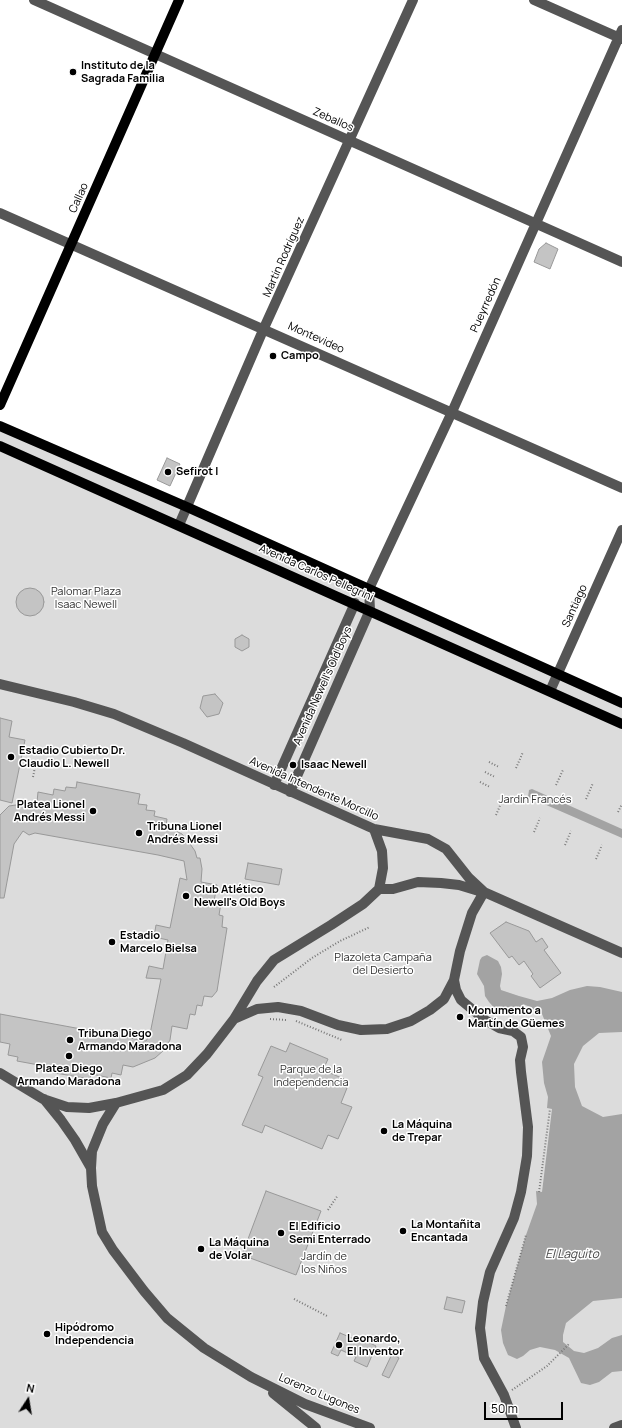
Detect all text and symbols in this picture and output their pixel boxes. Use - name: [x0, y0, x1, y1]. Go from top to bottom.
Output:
- place label: Instituto de la Sagrada Familia: [81, 59, 165, 85]
- marker: Instituto de la Sagrada Familia: [68, 67, 78, 77]
- street label: Zeballos: [311, 105, 355, 135]
- street label: Callao: [67, 181, 91, 215]
- street label: Martín Rodríguez: [260, 215, 308, 299]
- street label: Pueyrredón: [468, 275, 504, 335]
- street label: Montevideo: [286, 320, 346, 356]
- place label: Campo: [281, 349, 319, 363]
- marker: Campo: [268, 351, 278, 361]
- place label: Sefirot I: [176, 465, 218, 479]
- marker: Sefirot I: [163, 467, 173, 477]
- street label: Avenida Carlos Pellegrini: [257, 542, 375, 604]
- street label: Santiago: [560, 583, 590, 629]
- park label: Palomar Plaza Isaac Newell: [51, 585, 121, 611]
- street label: Avenida Newell's Old Boys: [291, 625, 355, 747]
- place label: Estadio Cubierto Dr. Claudio L. Newell: [19, 744, 125, 770]
- marker: Estadio Cubierto Dr. Claudio L. Newell: [6, 752, 16, 762]
- street label: Avenida Intendente Morcillo: [247, 754, 381, 824]
- place label: Isaac Newell: [301, 758, 367, 772]
- marker: Isaac Newell: [288, 760, 298, 770]
- park label: Jardín Francés: [498, 793, 572, 807]
- place label: Platea Lionel Andrés Messi: [14, 798, 85, 824]
- marker: Platea Lionel Andrés Messi: [88, 806, 98, 816]
- place label: Tribuna Lionel Andrés Messi: [147, 820, 222, 846]
- marker: Tribuna Lionel Andrés Messi: [134, 828, 144, 838]
- place label: Club Atlético Newell's Old Boys: [194, 883, 285, 909]
- marker: Club Atlético Newell's Old Boys: [181, 891, 191, 901]
- place label: Estadio Marcelo Bielsa: [120, 929, 197, 955]
- marker: Estadio Marcelo Bielsa: [107, 937, 117, 947]
- park label: Plazoleta Campaña del Desierto: [334, 951, 432, 977]
- place label: Monumento a Martín de Güemes: [468, 1004, 564, 1030]
- marker: Monumento a Martín de Güemes: [455, 1012, 465, 1022]
- place label: Tribuna Diego Armando Maradona: [78, 1027, 182, 1053]
- marker: Tribuna Diego Armando Maradona: [65, 1035, 75, 1045]
- marker: Platea Diego Armando Maradona: [64, 1051, 74, 1061]
- place label: Platea Diego Armando Maradona: [17, 1062, 121, 1088]
- park label: Parque de la Independencia: [273, 1063, 349, 1089]
- place label: La Máquina de Trepar: [392, 1118, 452, 1144]
- marker: La Máquina de Trepar: [379, 1126, 389, 1136]
- place label: La Montañita Encantada: [411, 1218, 481, 1244]
- place label: El Edificio Semi Enterrado: [289, 1220, 371, 1246]
- marker: La Montañita Encantada: [398, 1226, 408, 1236]
- marker: El Edificio Semi Enterrado: [276, 1228, 286, 1238]
- place label: La Máquina de Volar: [209, 1236, 269, 1262]
- marker: La Máquina de Volar: [196, 1244, 206, 1254]
- water label: El Laguito: [545, 1248, 599, 1262]
- park label: Jardín de los Niños: [301, 1250, 347, 1276]
- place label: Hipódromo Independencia: [55, 1321, 134, 1347]
- marker: Hipódromo Independencia: [42, 1329, 52, 1339]
- place label: Leonardo, El Inventor: [347, 1332, 404, 1358]
- marker: Leonardo, El Inventor: [334, 1340, 344, 1350]
- street label: Lorenzo Lugones: [277, 1371, 361, 1417]
- north arrow: [8, 1380, 48, 1420]
- text: N: [25, 1380, 36, 1396]
- scale bar: [486, 1394, 565, 1420]
- text: 50 m: [491, 1400, 518, 1417]

